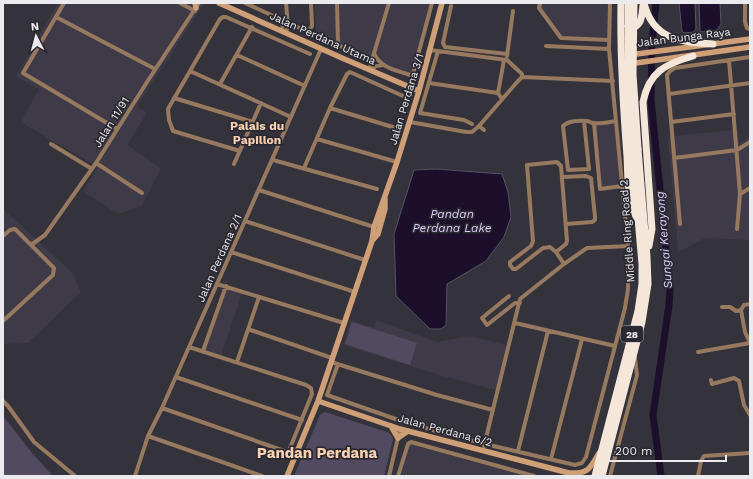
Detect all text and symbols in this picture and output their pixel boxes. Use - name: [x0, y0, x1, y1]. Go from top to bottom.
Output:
- street label: Jalan Perdana Utama: [268, 9, 378, 68]
- north arrow: [16, 16, 56, 56]
- text: N: [30, 20, 40, 33]
- street label: Jalan Bunga Raya: [637, 25, 731, 50]
- street label: Jalan Perdana 3/1: [386, 52, 427, 146]
- street label: Jalan 11/91: [91, 95, 132, 150]
- district label: Palais du Papillon: [230, 119, 284, 147]
- street label: Middle Ring Road 2: [617, 179, 638, 283]
- water label: Sungai Kerayong: [653, 191, 675, 289]
- water label: Pandan Perdana Lake: [412, 207, 492, 235]
- street label: Jalan Perdana 2/1: [194, 212, 245, 304]
- road number: 28: [621, 326, 643, 342]
- street label: Jalan Perdana 6/2: [396, 412, 494, 449]
- scale bar: [609, 437, 726, 463]
- district label: Pandan Perdana: [257, 444, 378, 462]
- text: 200 m: [615, 444, 652, 458]

